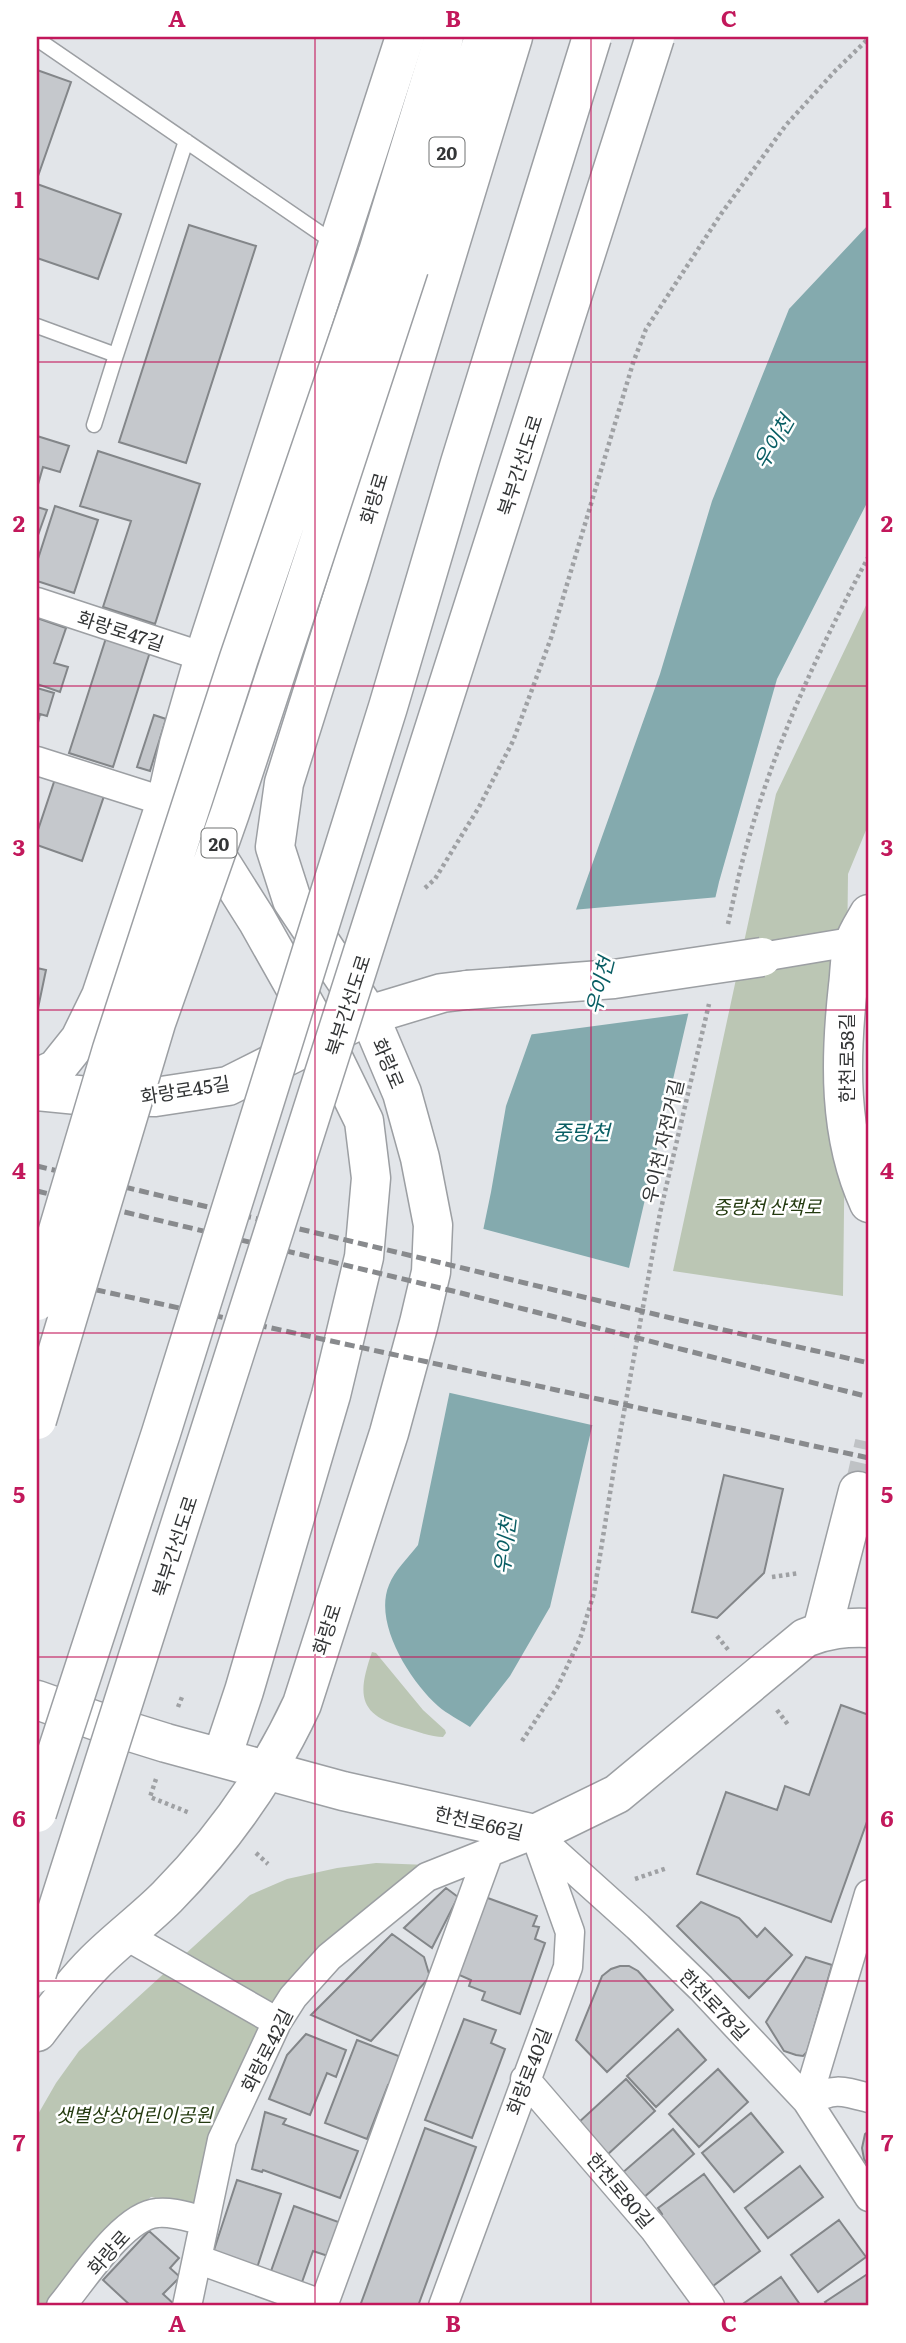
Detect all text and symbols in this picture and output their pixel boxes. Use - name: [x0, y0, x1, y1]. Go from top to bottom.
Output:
- text: A: [168, 0, 186, 34]
- text: B: [445, 0, 461, 34]
- text: C: [721, 0, 737, 34]
- road number: 20: [430, 138, 464, 167]
- text: 1: [14, 181, 24, 215]
- text: 1: [882, 181, 892, 215]
- water label: 우이천: [744, 406, 801, 474]
- street label: 북부간선도로: [489, 411, 549, 519]
- street label: 화랑로: [352, 469, 394, 527]
- text: 2: [13, 505, 25, 539]
- text: 2: [881, 505, 893, 539]
- street label: 화랑로47길: [74, 603, 168, 657]
- road number: 20: [202, 828, 236, 858]
- text: 3: [13, 829, 25, 863]
- text: 3: [881, 829, 893, 863]
- street label: 북부간선도로: [317, 951, 377, 1059]
- water label: 우이천: [576, 951, 621, 1017]
- street label: 한천로58길: [832, 1013, 860, 1103]
- street label: 화랑로: [366, 1033, 412, 1093]
- street label: 화랑로45길: [138, 1068, 232, 1110]
- street label: 우이천 자전거길: [634, 1076, 690, 1206]
- water label: 중랑천: [552, 1115, 613, 1146]
- text: 4: [12, 1152, 26, 1186]
- text: 4: [880, 1152, 894, 1186]
- park label: 중랑천 산책로: [713, 1192, 823, 1220]
- text: 5: [13, 1476, 25, 1510]
- text: 5: [881, 1476, 893, 1510]
- street label: 북부간선도로: [144, 1492, 204, 1600]
- water label: 우이천: [484, 1512, 522, 1576]
- street label: 화랑로: [305, 1600, 347, 1658]
- street label: 한천로66길: [432, 1798, 526, 1846]
- text: 6: [12, 1800, 26, 1834]
- text: 6: [880, 1800, 894, 1834]
- street label: 한천로78길: [674, 1962, 756, 2046]
- street label: 화랑로42길: [233, 2004, 299, 2096]
- street label: 화랑로40길: [499, 2023, 557, 2119]
- park label: 샛별상상어린이공원: [55, 2100, 214, 2128]
- text: 7: [13, 2124, 26, 2158]
- text: 7: [881, 2124, 894, 2158]
- street label: 한천로80길: [581, 2146, 661, 2234]
- street label: 화랑로: [80, 2223, 136, 2281]
- text: A: [168, 2305, 186, 2339]
- text: B: [445, 2305, 461, 2339]
- text: C: [721, 2305, 737, 2339]

